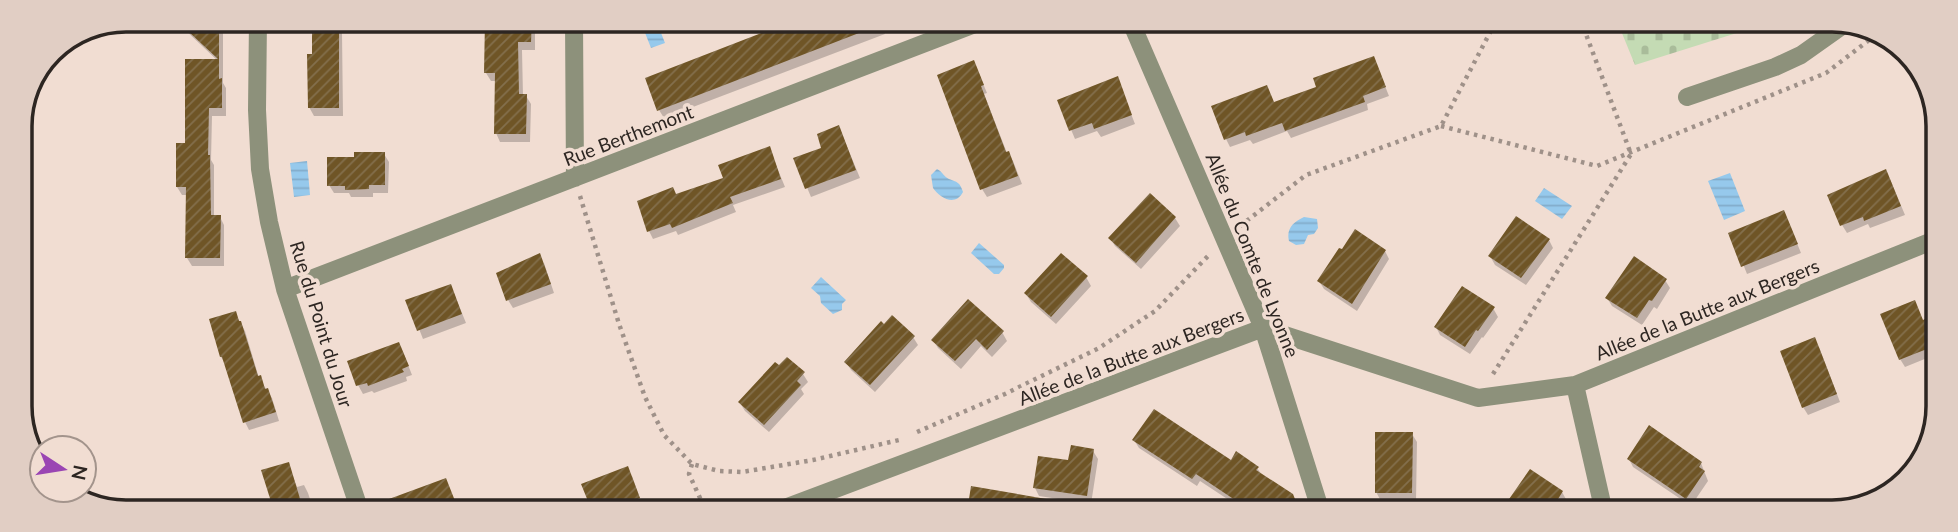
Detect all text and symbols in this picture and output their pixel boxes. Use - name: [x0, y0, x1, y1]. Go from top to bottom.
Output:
- street label: Rue Berthemont: [560, 100, 696, 170]
- street label: Allée du Comte de Lyonne: [1201, 149, 1305, 361]
- street label: Rue du Point du Jour: [286, 238, 358, 410]
- street label: Allée de la Butte aux Bergers: [1592, 253, 1822, 365]
- street label: Allée de la Butte aux Bergers: [1015, 302, 1247, 410]
- north arrow: [28, 434, 98, 504]
- text: N: [67, 463, 93, 482]

